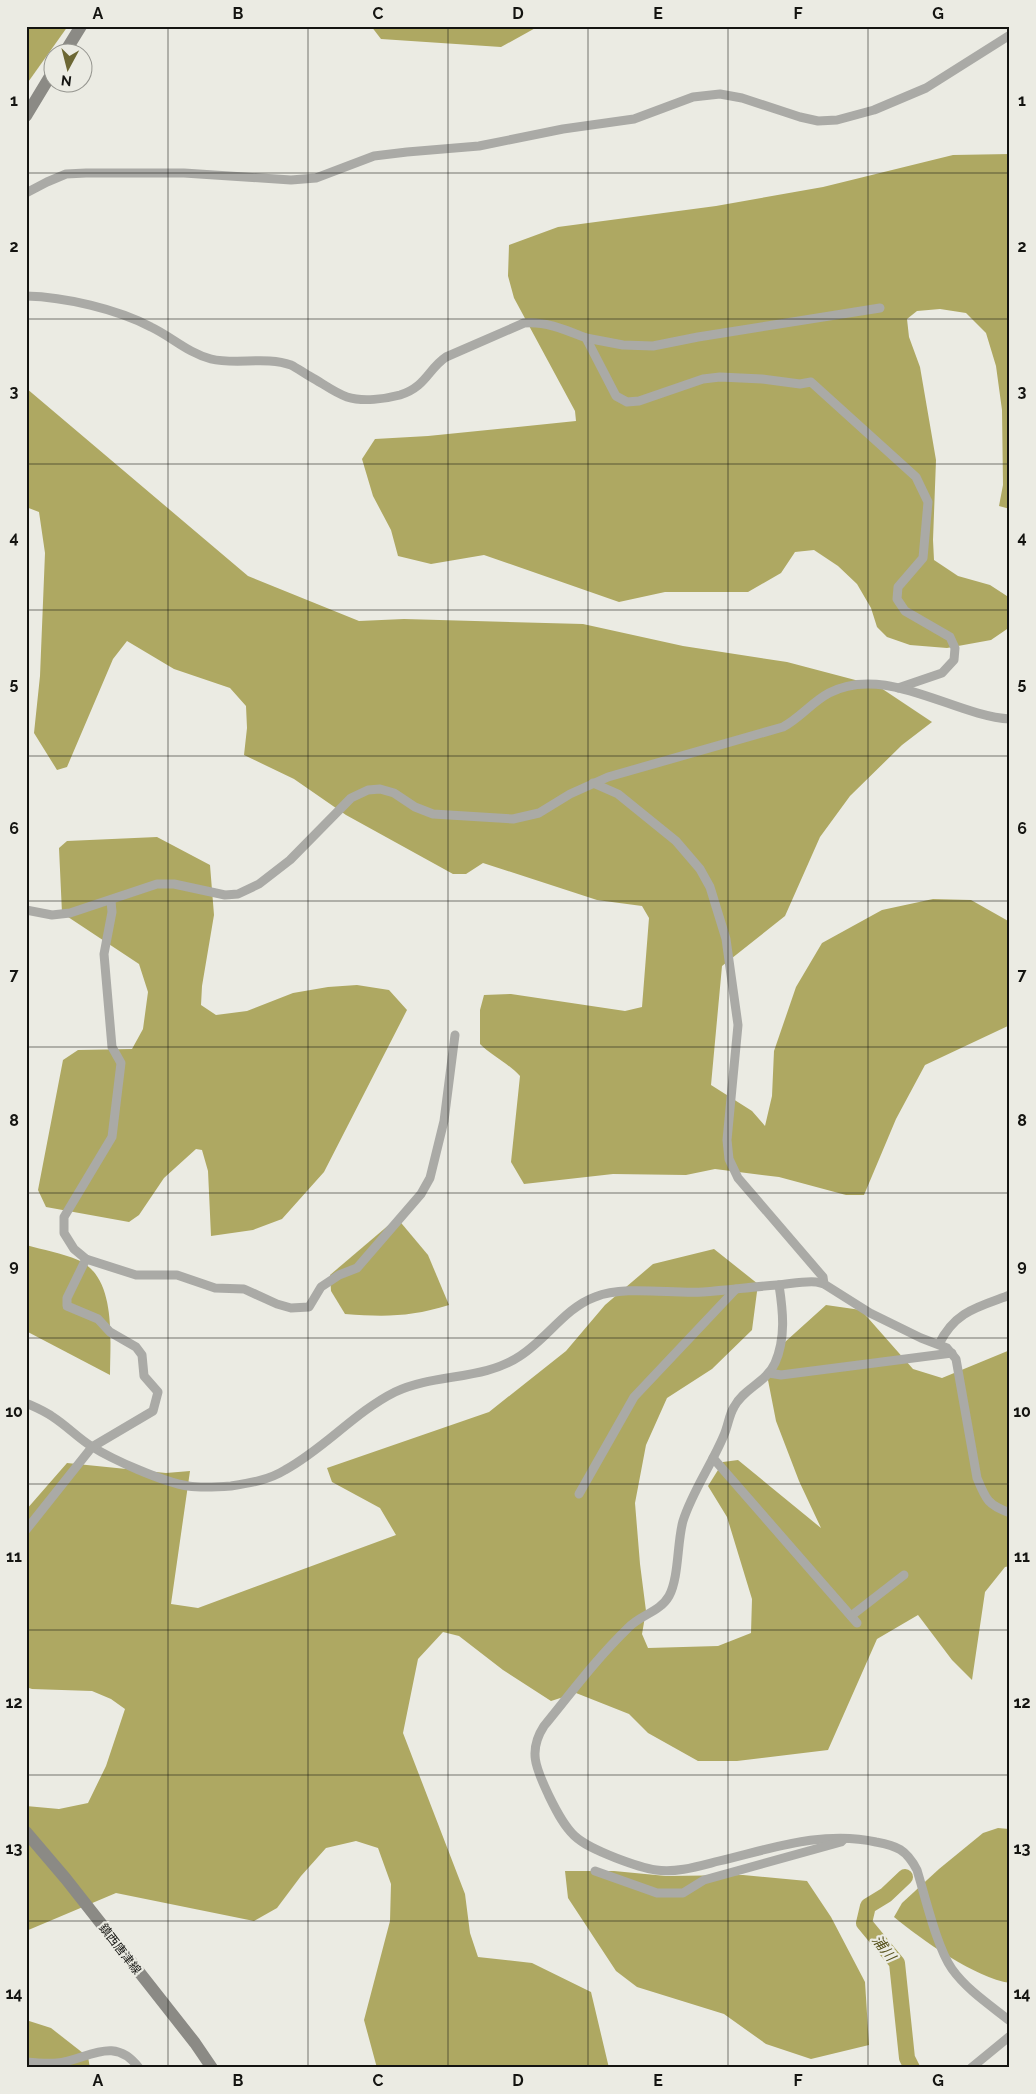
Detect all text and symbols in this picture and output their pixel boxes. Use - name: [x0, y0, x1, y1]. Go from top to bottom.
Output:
- text: A: [93, 4, 104, 23]
- text: B: [233, 4, 244, 23]
- text: C: [373, 4, 384, 23]
- text: D: [512, 4, 524, 23]
- text: E: [653, 4, 663, 23]
- text: F: [793, 4, 803, 23]
- text: G: [932, 4, 944, 23]
- north arrow: [42, 42, 92, 92]
- text: N: [60, 72, 73, 89]
- text: 1: [10, 91, 18, 110]
- text: 1: [1018, 91, 1026, 110]
- text: 2: [9, 237, 19, 256]
- text: 2: [1017, 237, 1027, 256]
- text: 3: [10, 382, 19, 401]
- text: 3: [1018, 382, 1027, 401]
- text: 4: [9, 528, 19, 547]
- text: 4: [1017, 528, 1027, 547]
- text: 5: [10, 674, 19, 693]
- text: 5: [1018, 674, 1027, 693]
- text: 6: [9, 819, 19, 838]
- text: 6: [1017, 819, 1027, 838]
- text: 7: [10, 965, 19, 984]
- text: 7: [1018, 965, 1027, 984]
- text: 8: [9, 1111, 19, 1130]
- text: 8: [1017, 1111, 1027, 1130]
- text: 9: [9, 1256, 19, 1275]
- text: 9: [1017, 1256, 1027, 1275]
- text: 10: [5, 1402, 23, 1421]
- text: 10: [1013, 1402, 1031, 1421]
- text: 11: [6, 1547, 22, 1566]
- text: 11: [1014, 1547, 1030, 1566]
- text: 12: [6, 1693, 22, 1712]
- text: 12: [1014, 1693, 1030, 1712]
- text: 13: [6, 1839, 22, 1858]
- text: 13: [1014, 1839, 1030, 1858]
- street label: 鎮西唐津線: [96, 1921, 144, 1977]
- water label: 浦川: [869, 1932, 900, 1966]
- text: 14: [5, 1984, 23, 2003]
- text: 14: [1013, 1984, 1031, 2003]
- text: A: [93, 2071, 104, 2090]
- text: B: [233, 2071, 244, 2090]
- text: C: [373, 2071, 384, 2090]
- text: D: [512, 2071, 524, 2090]
- text: E: [653, 2071, 663, 2090]
- text: F: [793, 2071, 803, 2090]
- text: G: [932, 2071, 944, 2090]

